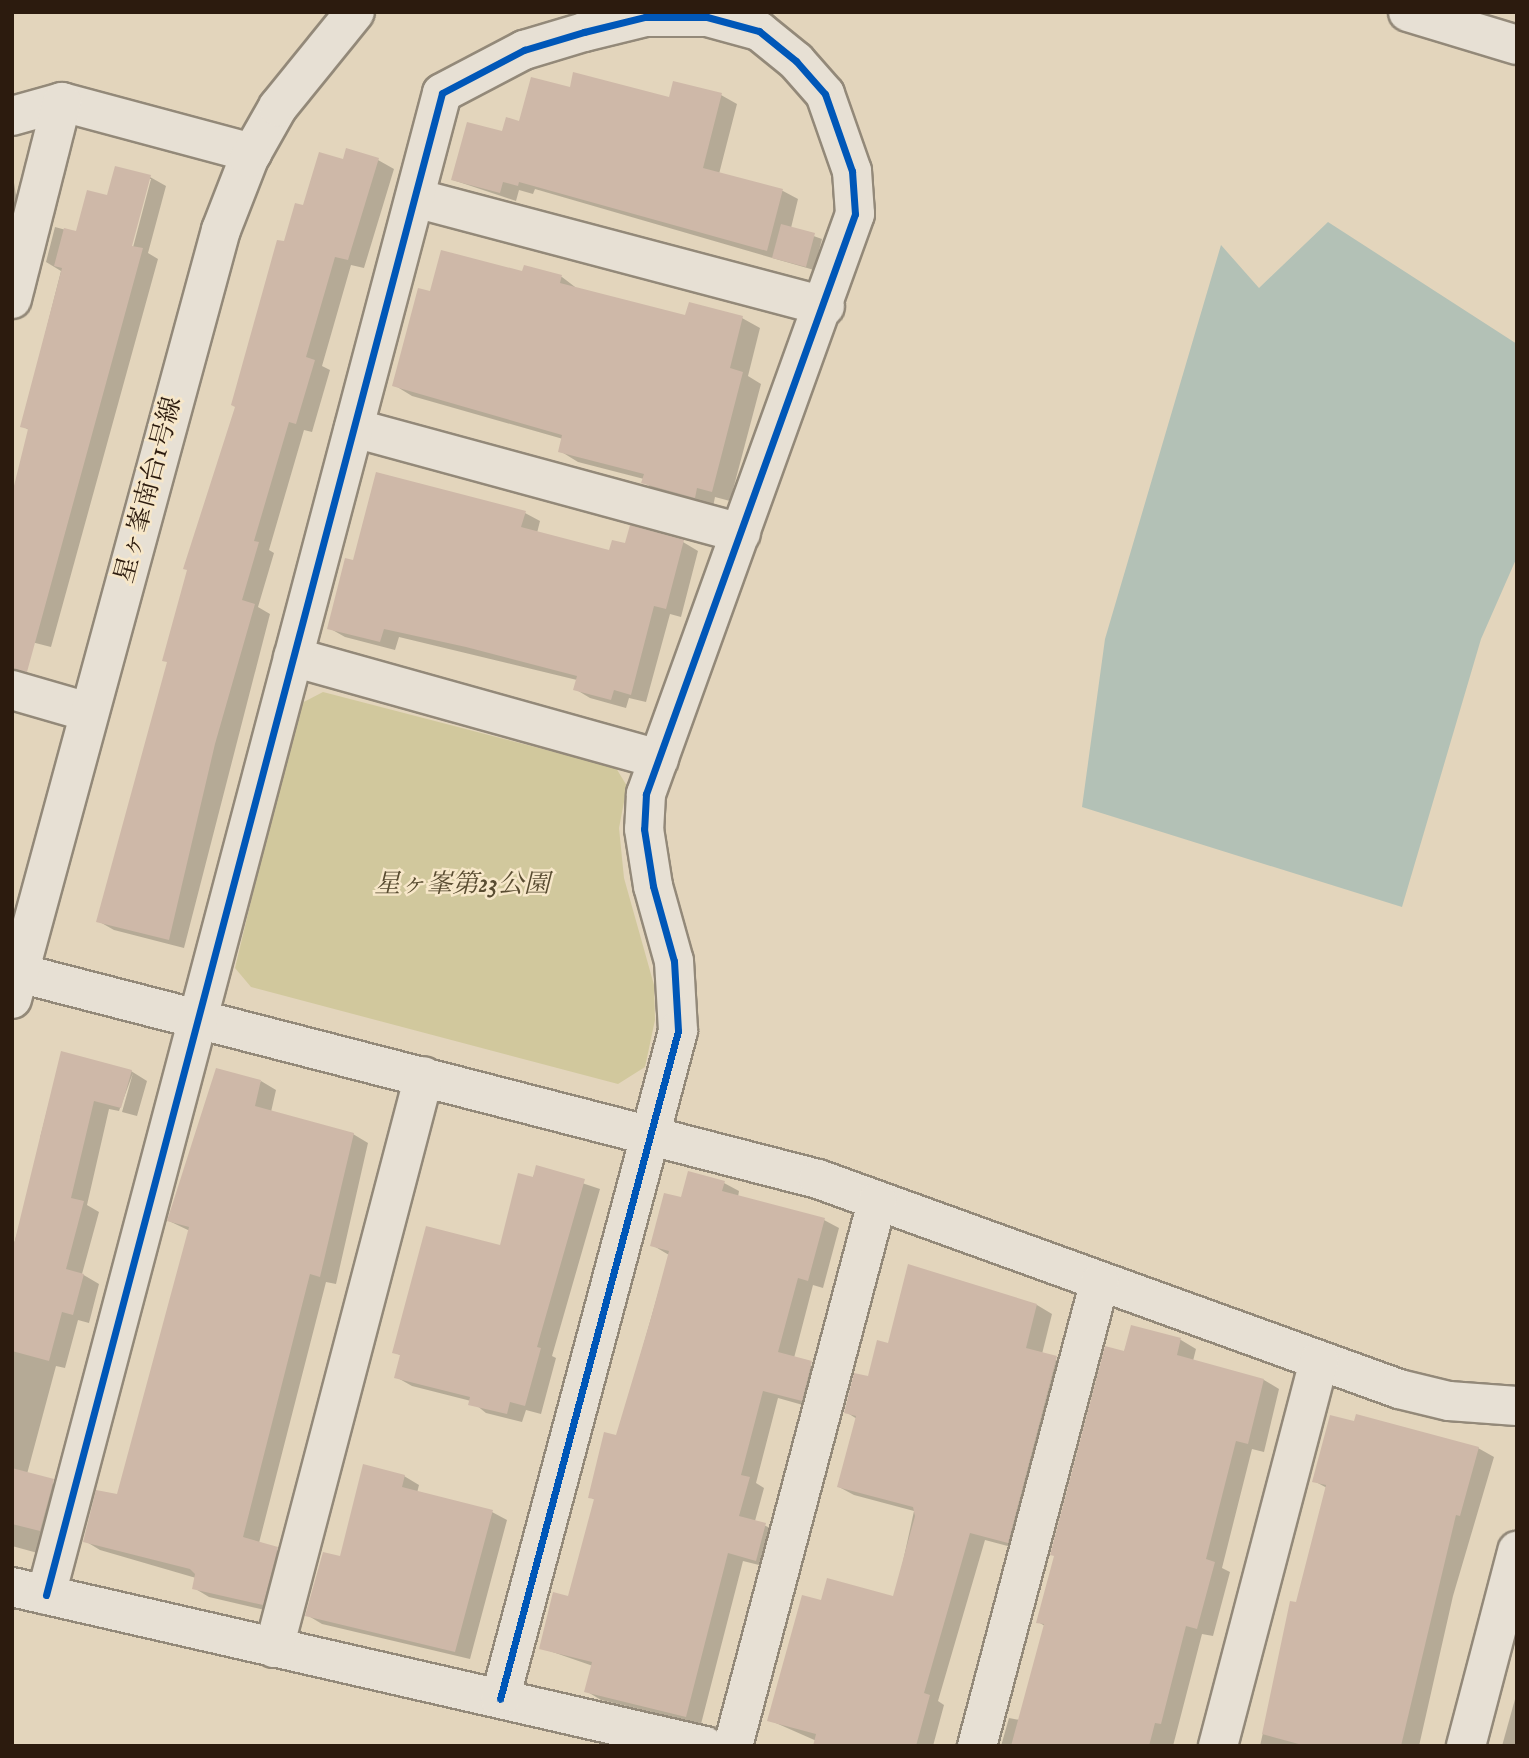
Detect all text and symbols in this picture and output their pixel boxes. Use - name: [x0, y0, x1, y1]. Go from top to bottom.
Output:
- street label: 星ヶ峯南台1号線: [109, 393, 189, 587]
- park label: 星ヶ峯第23公園: [374, 869, 550, 901]

